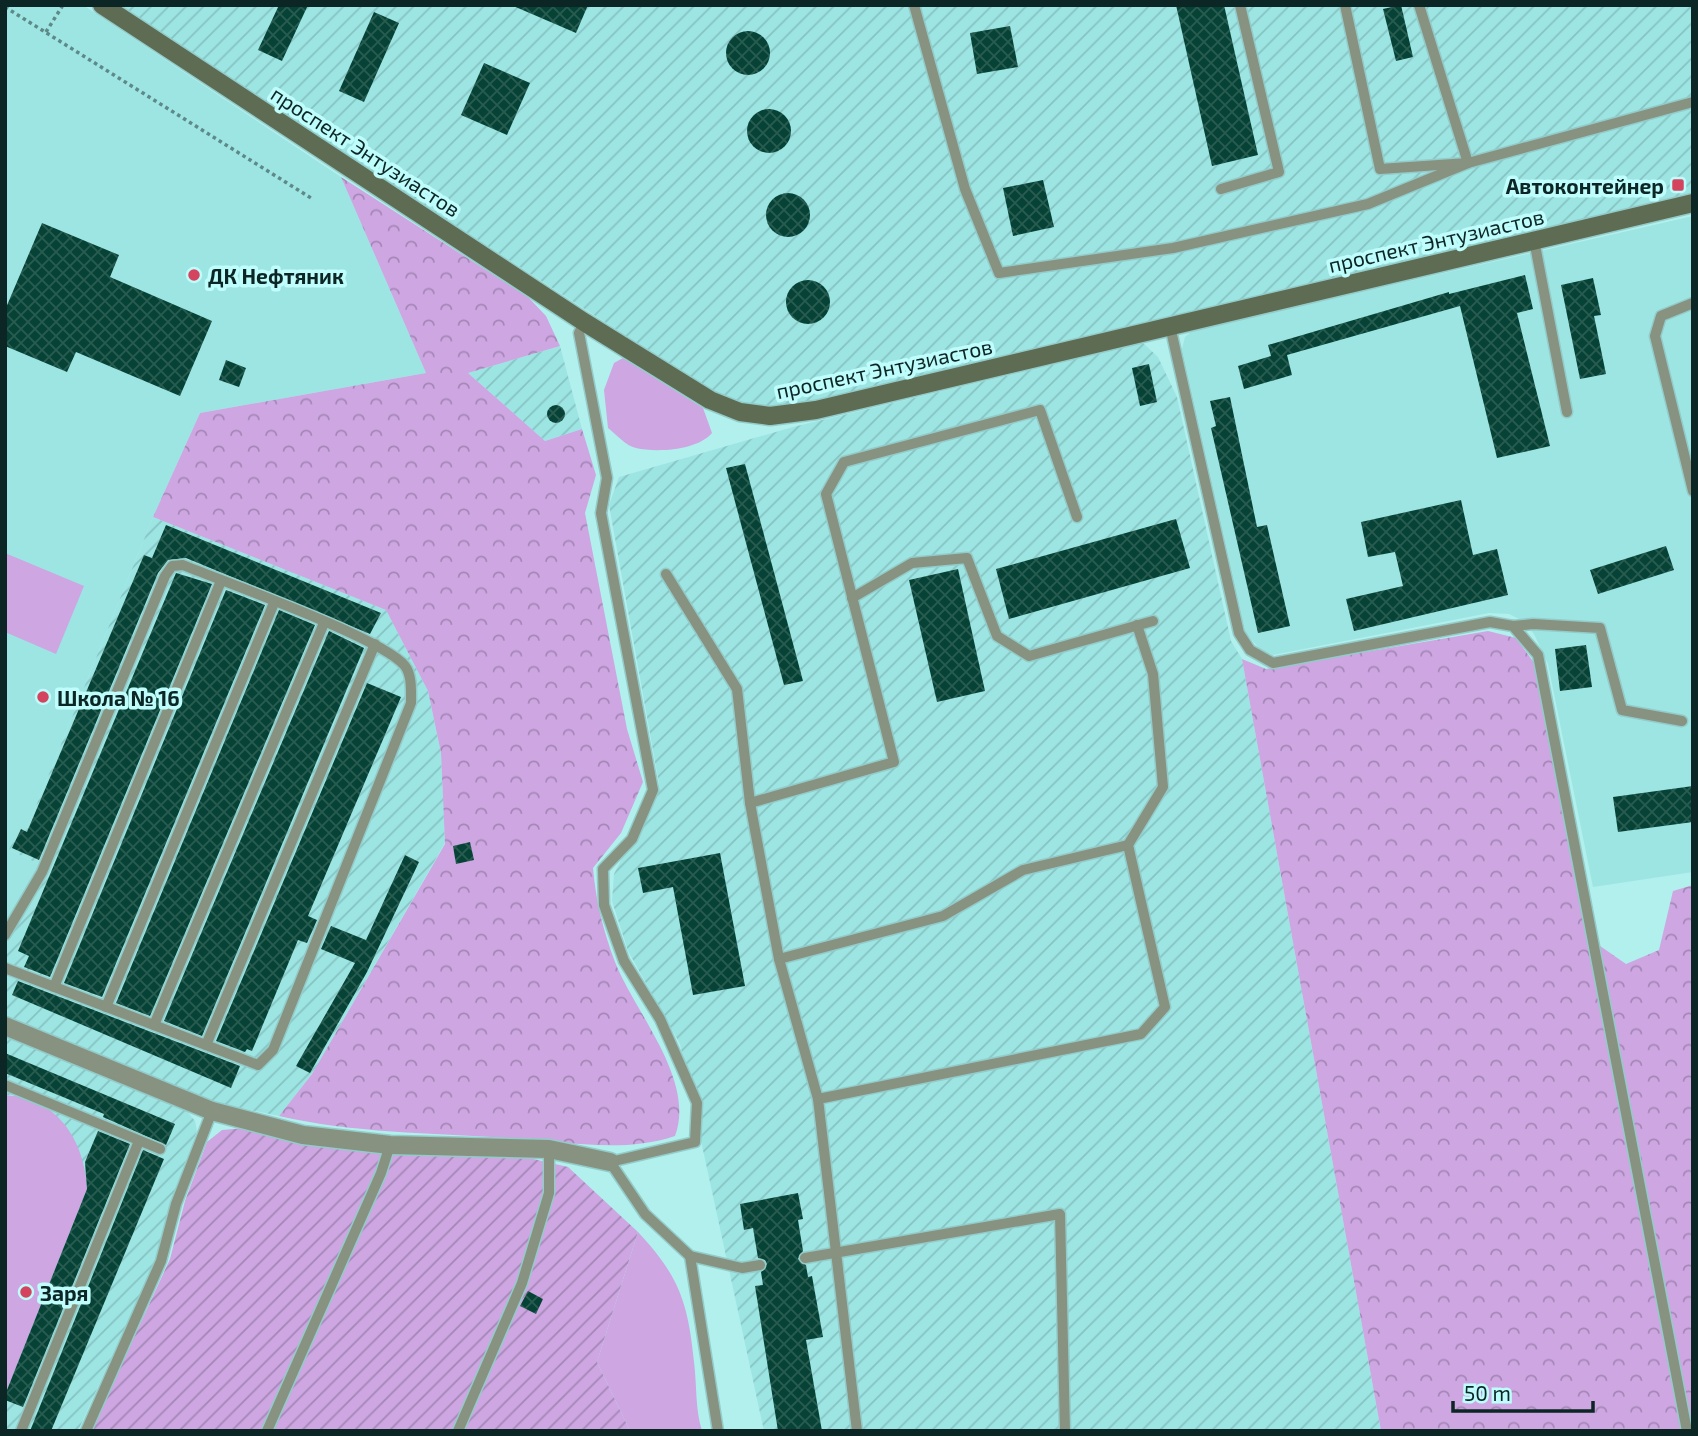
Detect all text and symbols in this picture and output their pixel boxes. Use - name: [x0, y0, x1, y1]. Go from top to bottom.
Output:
- street label: проспект Энтузиастов: [266, 80, 465, 222]
- place label: Автоконтейнер: [1506, 173, 1664, 198]
- marker: Автоконтейнер: [1670, 177, 1686, 193]
- street label: проспект Энтузиастов: [1326, 203, 1546, 278]
- place label: ДК Нефтяник: [208, 263, 344, 288]
- marker: ДК Нефтяник: [186, 267, 202, 283]
- street label: проспект Энтузиастов: [774, 333, 995, 404]
- place label: Школа № 16: [57, 685, 180, 710]
- marker: Школа № 16: [35, 689, 51, 705]
- place label: Заря: [40, 1280, 89, 1305]
- marker: Заря: [18, 1284, 34, 1300]
- scale bar: [1453, 1370, 1593, 1414]
- text: 50 m: [1464, 1380, 1511, 1405]

